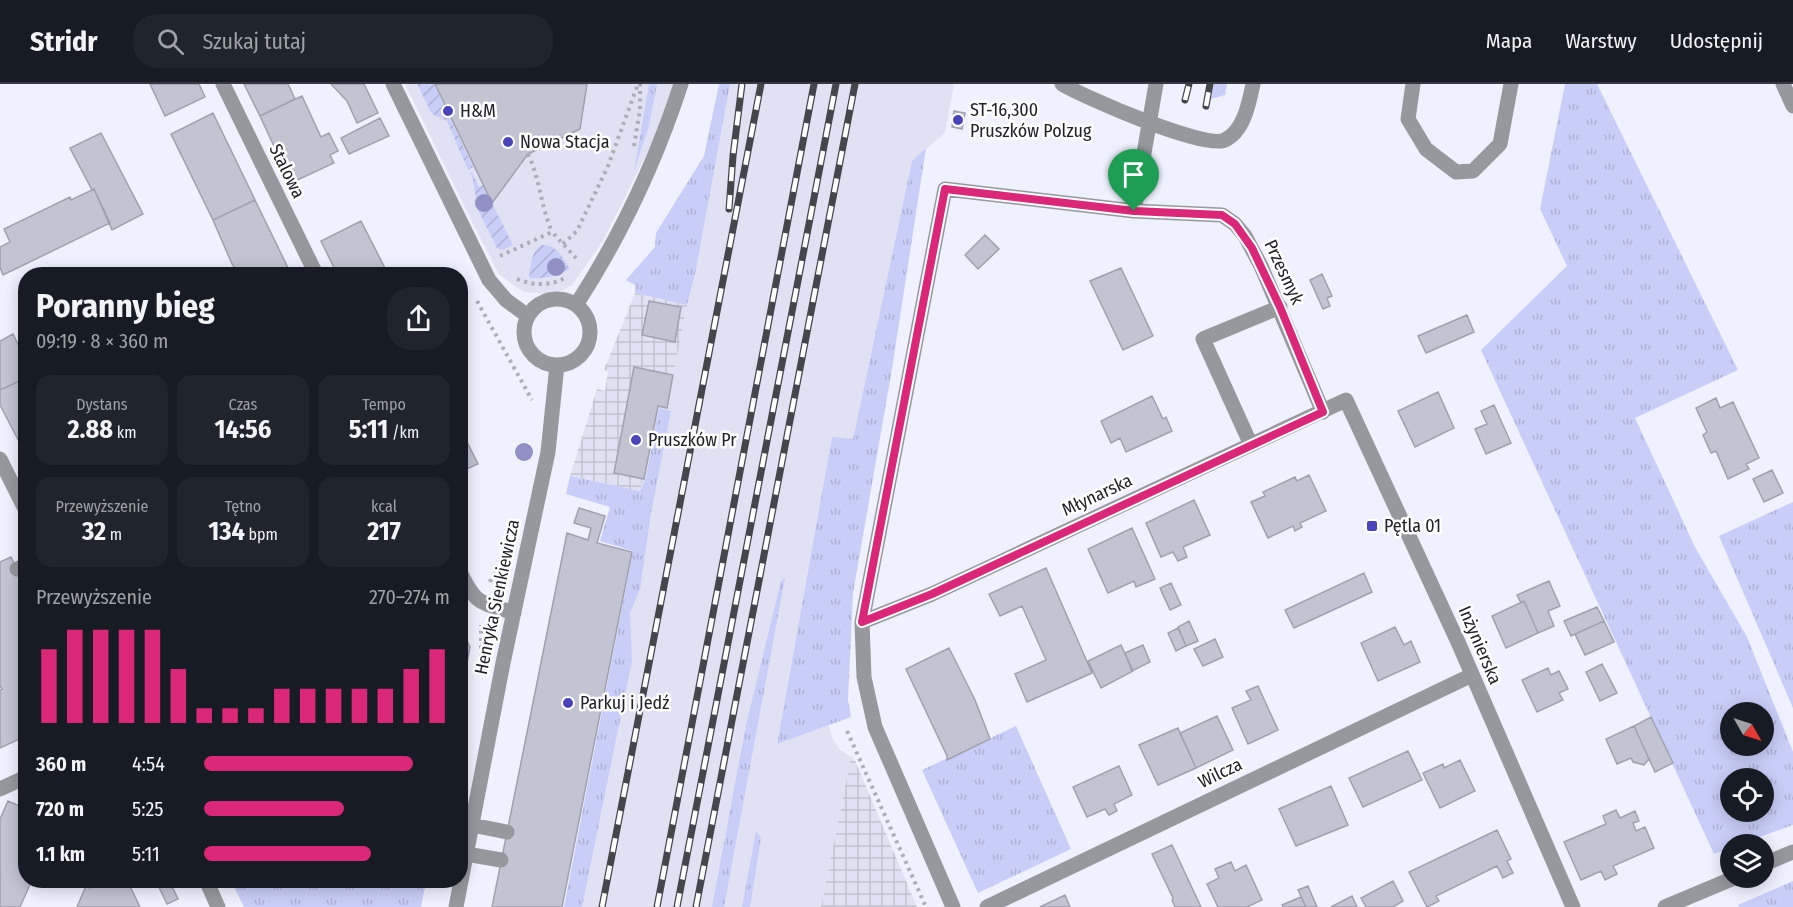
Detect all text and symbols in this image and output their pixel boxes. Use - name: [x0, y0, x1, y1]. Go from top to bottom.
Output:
- search box: [133, 14, 553, 68]
- text: Stridr: [30, 25, 97, 58]
- icon: search: [154, 25, 187, 58]
- text: Szukaj tutaj: [202, 28, 306, 55]
- text: Mapa: [1486, 28, 1532, 54]
- text: Warstwy: [1565, 28, 1637, 54]
- text: Udostępnij: [1670, 28, 1763, 54]
- place label: ST-16,300 Pruszków Polzug: [970, 99, 1092, 142]
- place label: H&M: [460, 100, 496, 122]
- marker: H&M: [441, 104, 455, 118]
- marker: ST-16,300 Pruszków Polzug: [951, 113, 965, 127]
- place label: Nowa Stacja: [520, 131, 610, 153]
- marker: Nowa Stacja: [501, 135, 515, 149]
- street label: Stalowa: [264, 140, 310, 202]
- pin: [1108, 149, 1159, 211]
- icon: arrive: [1117, 158, 1150, 191]
- street label: Przesmyk: [1259, 236, 1309, 308]
- text: Poranny bieg: [36, 286, 215, 326]
- button: share: [387, 287, 450, 350]
- text: 09:19 · 8 × 360 m: [36, 329, 168, 353]
- text: Dystans: [76, 395, 128, 414]
- text: Czas: [229, 395, 257, 414]
- text: Tempo: [362, 395, 406, 414]
- text: 2.88: [68, 414, 113, 445]
- text: 14:56: [215, 414, 271, 445]
- text: 5:11: [349, 414, 388, 445]
- text: km: [113, 423, 136, 442]
- text: /km: [388, 423, 419, 442]
- place label: Pruszków Pr: [648, 429, 737, 451]
- marker: Pruszków Pr: [629, 433, 643, 447]
- street label: Młynarska: [1058, 469, 1136, 521]
- text: Przewyższenie: [56, 497, 148, 516]
- text: Tętno: [225, 497, 261, 516]
- text: kcal: [371, 497, 397, 516]
- place label: Pętla 01: [1384, 515, 1441, 537]
- text: 32: [82, 516, 106, 547]
- text: 134: [208, 516, 245, 547]
- text: 217: [367, 516, 401, 547]
- street label: Henryka Sienkiewicza: [470, 517, 524, 677]
- marker: Pętla 01: [1365, 519, 1379, 533]
- text: m: [106, 525, 122, 544]
- text: bpm: [245, 525, 278, 544]
- text: Przewyższenie: [36, 585, 152, 609]
- text: 270–274 m: [369, 585, 450, 609]
- street label: Inżynierska: [1454, 603, 1506, 688]
- place label: Parkuj i Jedź: [580, 692, 669, 714]
- marker: Parkuj i Jedź: [561, 696, 575, 710]
- north arrow: [1720, 702, 1774, 756]
- map controls: [1720, 702, 1774, 888]
- text: 360 m: [36, 752, 86, 776]
- text: 4:54: [132, 752, 165, 776]
- street label: Wilcza: [1194, 753, 1246, 793]
- button: locate: [1720, 768, 1774, 822]
- text: 720 m: [36, 797, 84, 821]
- text: 5:25: [132, 797, 163, 821]
- button: layers: [1720, 834, 1774, 888]
- text: 1.1 km: [36, 842, 85, 866]
- text: 5:11: [132, 842, 160, 866]

